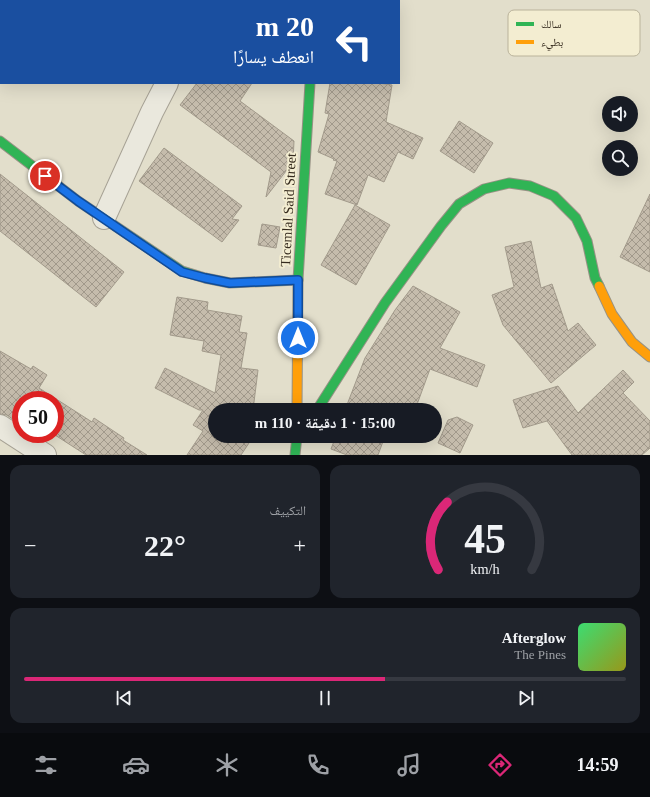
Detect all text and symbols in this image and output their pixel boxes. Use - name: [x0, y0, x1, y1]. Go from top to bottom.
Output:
- legend: [508, 10, 640, 56]
- text: 20 m: [256, 11, 314, 42]
- icon: left: [328, 16, 380, 68]
- text: سالك: [541, 18, 561, 30]
- text: بطيء: [541, 36, 563, 51]
- text: انعطف يسارًا: [233, 47, 314, 67]
- map controls: [602, 96, 638, 176]
- button: sound: [602, 96, 638, 132]
- button: search: [602, 140, 638, 176]
- street label: Ticemlal Said Street: [278, 153, 299, 267]
- pin: [28, 159, 62, 193]
- icon: arrive: [34, 165, 56, 187]
- position arrow: [277, 317, 319, 359]
- speed limit sign: 50: [12, 391, 64, 443]
- text: 15:00 · 1 دقيقة · 110 m: [255, 415, 395, 431]
- text: التكييف: [270, 503, 306, 518]
- text: 45: [464, 515, 506, 561]
- text: 22°: [144, 529, 186, 562]
- text: −: [24, 533, 36, 558]
- text: +: [294, 533, 306, 558]
- text: km/h: [470, 560, 500, 576]
- text: Afterglow: [502, 630, 566, 646]
- text: The Pines: [514, 647, 566, 662]
- icon: previous: [113, 687, 135, 709]
- icon: pause: [314, 687, 336, 709]
- icon: next: [515, 687, 537, 709]
- icon: filters: [32, 751, 60, 779]
- icon: car: [122, 751, 150, 779]
- icon: climate: [213, 751, 241, 779]
- icon: phone: [304, 751, 332, 779]
- icon: music: [395, 751, 423, 779]
- icon: directions: [486, 751, 514, 779]
- text: 14:59: [577, 755, 619, 775]

